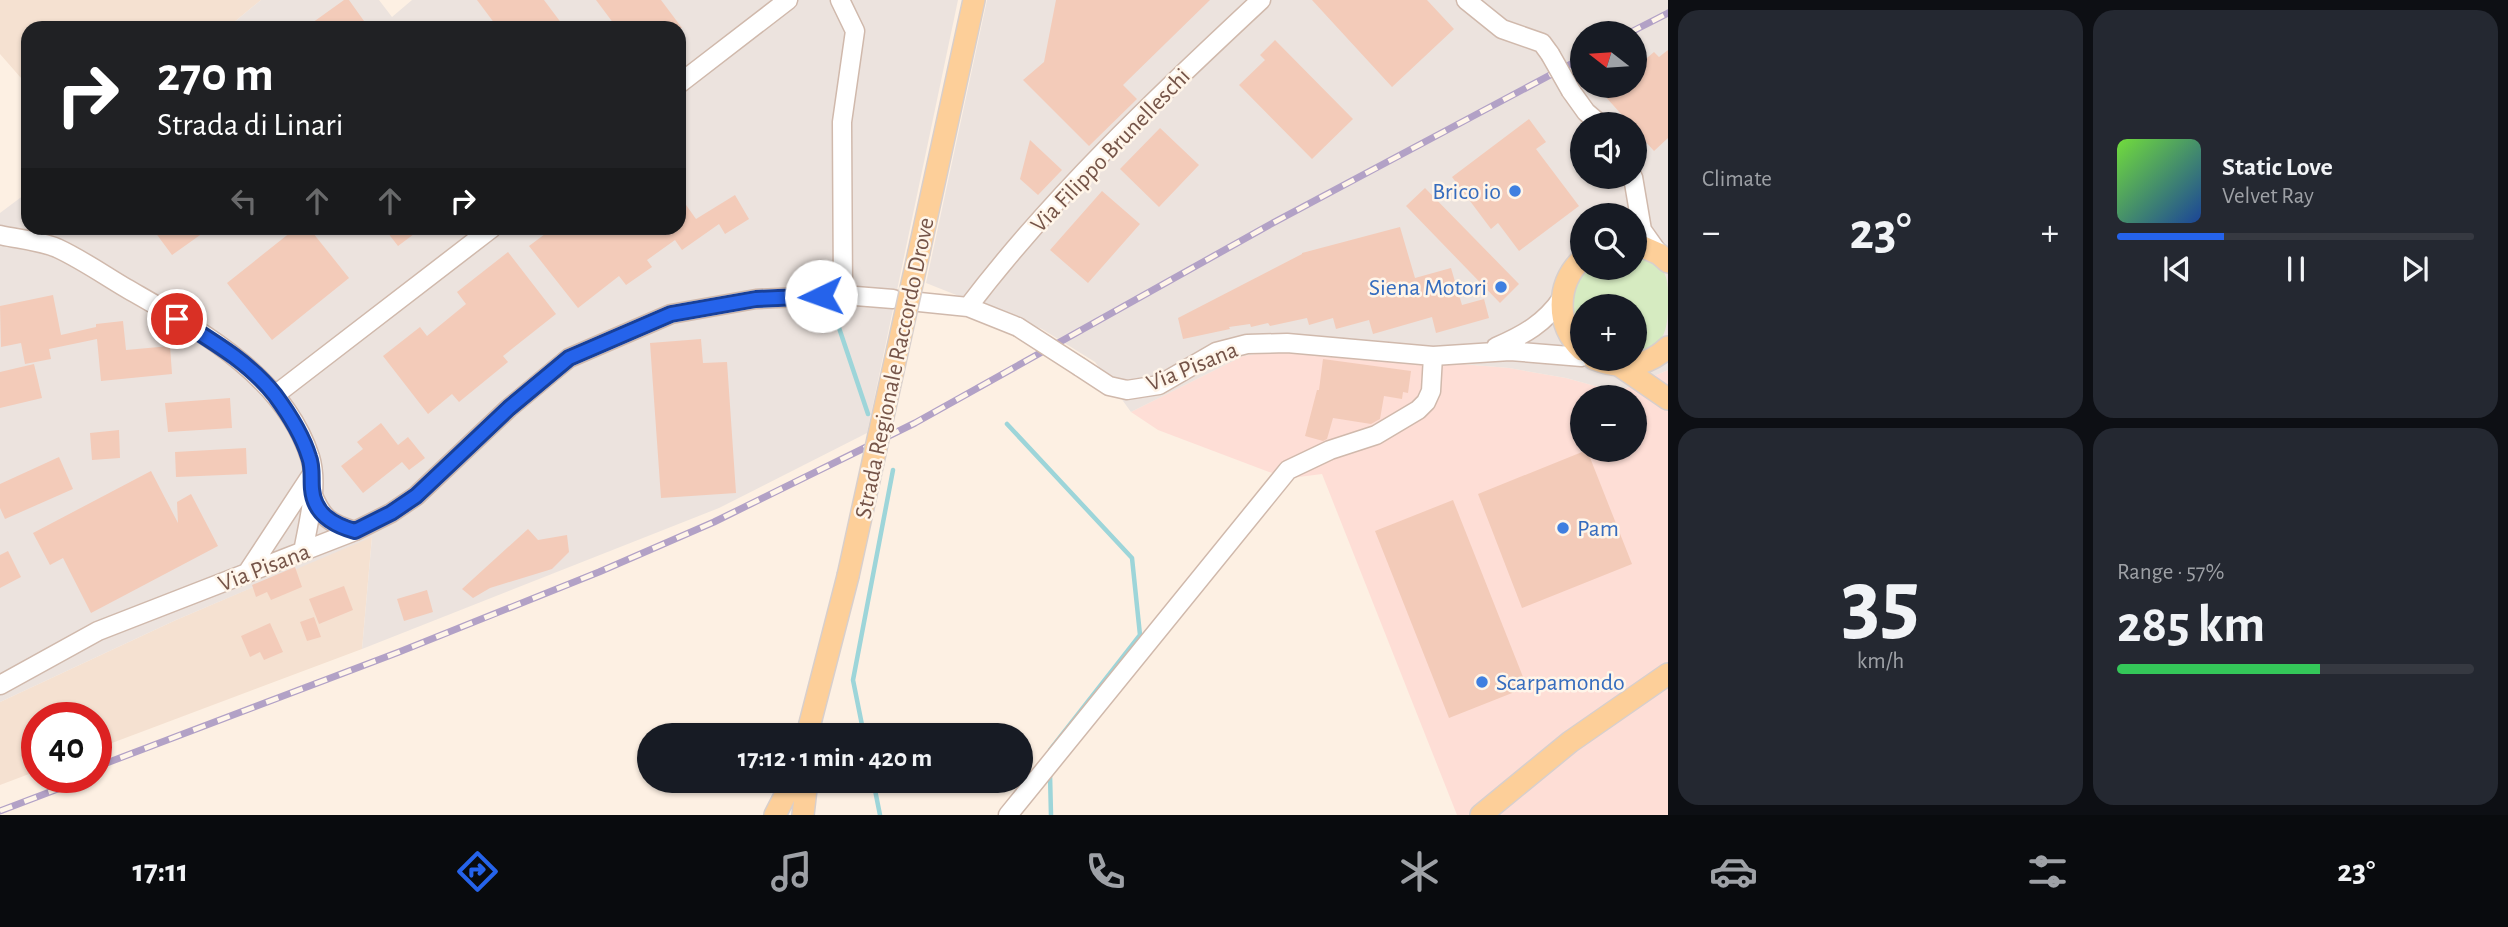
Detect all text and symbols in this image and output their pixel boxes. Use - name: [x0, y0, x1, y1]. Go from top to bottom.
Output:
- north arrow: [1570, 21, 1647, 98]
- map controls: [1570, 21, 1647, 462]
- icon: right: [42, 49, 133, 140]
- text: 270 m: [157, 51, 274, 100]
- street label: Via Filippo Brunelleschi: [1026, 64, 1195, 237]
- text: Strada di Linari: [157, 109, 343, 141]
- button: sound: [1570, 112, 1647, 189]
- text: Static Love: [2222, 154, 2333, 180]
- text: Climate: [1702, 168, 1772, 191]
- place label: Brico io: [1432, 180, 1501, 204]
- icon: left: [225, 182, 263, 220]
- icon: ahead: [298, 182, 336, 220]
- icon: ahead: [371, 182, 409, 220]
- icon: right: [444, 182, 482, 220]
- marker: Brico io: [1507, 183, 1523, 199]
- text: Velvet Ray: [2222, 185, 2314, 208]
- button: search: [1570, 203, 1647, 280]
- text: 23°: [1849, 206, 1912, 258]
- text: −: [1702, 214, 1720, 252]
- text: +: [2041, 214, 2059, 252]
- street label: Strada Regionale Raccordo Drove: [851, 215, 939, 521]
- icon: previous: [2158, 250, 2196, 288]
- icon: pause: [2277, 250, 2315, 288]
- icon: next: [2396, 250, 2434, 288]
- position arrow: [784, 259, 858, 333]
- place label: Siena Motori: [1369, 276, 1487, 300]
- marker: Siena Motori: [1493, 279, 1509, 295]
- pin: [147, 289, 207, 349]
- button: +: [1570, 294, 1647, 371]
- icon: arrive: [158, 300, 196, 338]
- street label: Via Pisana: [1143, 338, 1241, 396]
- button: −: [1570, 385, 1647, 462]
- place label: Pam: [1577, 517, 1619, 541]
- marker: Pam: [1555, 520, 1571, 536]
- street label: Via Pisana: [215, 540, 313, 596]
- text: 35: [1841, 557, 1920, 648]
- text: Range · 57%: [2117, 561, 2224, 584]
- text: 285 km: [2117, 599, 2265, 651]
- text: km/h: [1857, 650, 1904, 673]
- place label: Scarpamondo: [1496, 671, 1625, 695]
- marker: Scarpamondo: [1474, 674, 1490, 690]
- speed limit sign: 40: [21, 702, 112, 793]
- text: 17:12 · 1 min · 420 m: [738, 745, 932, 771]
- icon: directions: [453, 847, 502, 896]
- icon: music: [767, 847, 816, 896]
- icon: phone: [1081, 847, 1130, 896]
- icon: climate: [1395, 847, 1444, 896]
- icon: car: [1709, 847, 1758, 896]
- icon: filters: [2023, 847, 2072, 896]
- text: 17:11: [133, 855, 188, 887]
- text: 23°: [2337, 855, 2375, 887]

